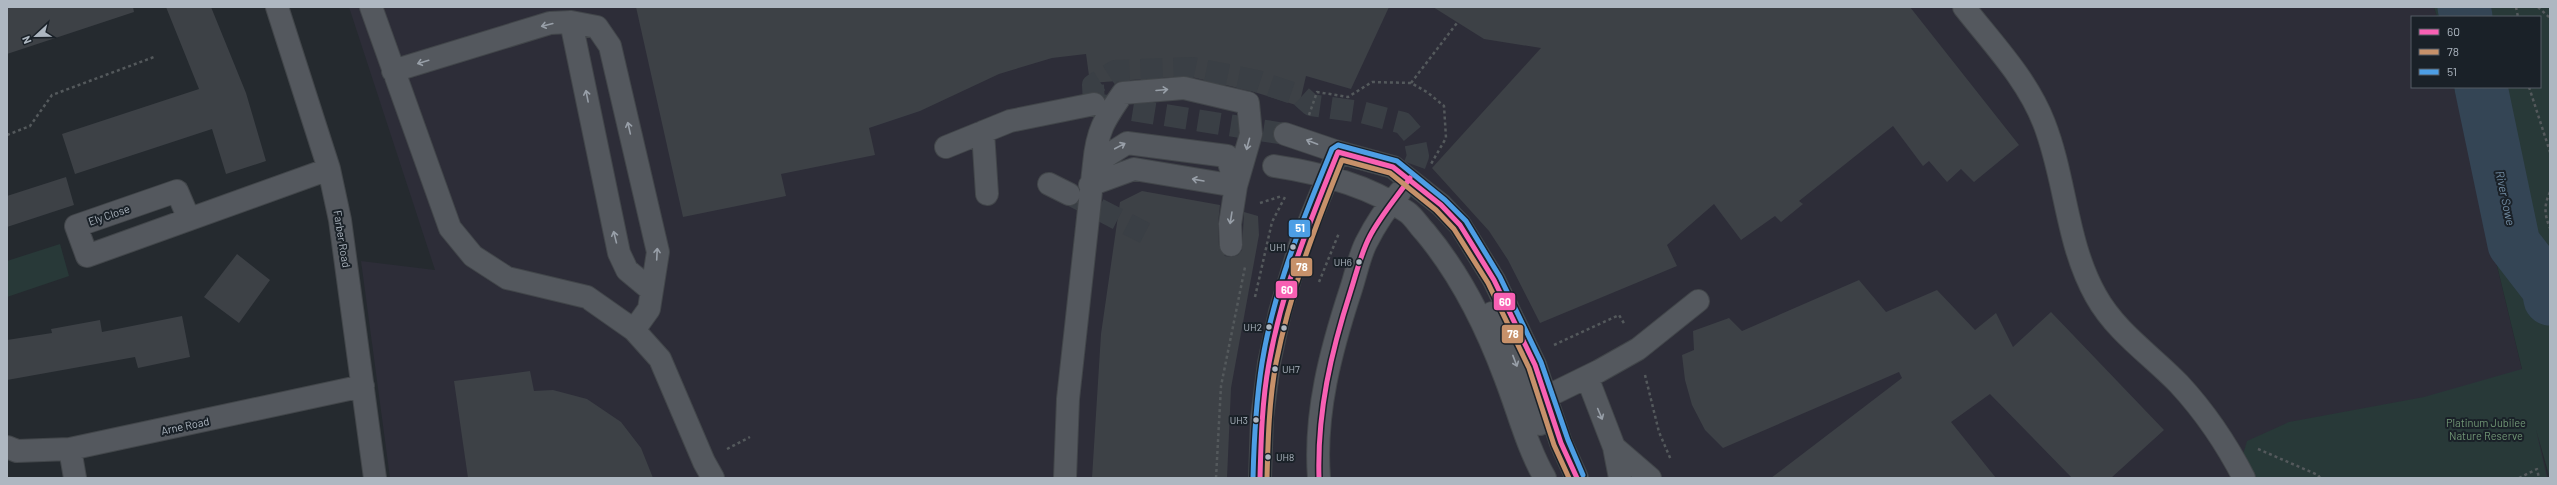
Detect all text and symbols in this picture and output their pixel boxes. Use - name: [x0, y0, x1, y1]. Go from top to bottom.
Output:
- north arrow: [16, 16, 56, 56]
- legend: [2411, 16, 2541, 88]
- one-way arrow: [541, 21, 554, 29]
- text: 60: [2447, 24, 2460, 38]
- text: N: [19, 34, 34, 46]
- text: 78: [2447, 44, 2459, 58]
- one-way arrow: [416, 59, 429, 66]
- text: 51: [2447, 64, 2457, 78]
- one-way arrow: [1155, 86, 1168, 93]
- one-way arrow: [583, 89, 591, 102]
- one-way arrow: [625, 121, 633, 134]
- one-way arrow: [1244, 137, 1251, 150]
- one-way arrow: [1306, 137, 1318, 145]
- one-way arrow: [1114, 142, 1126, 150]
- water label: River Sowe: [2493, 169, 2519, 226]
- one-way arrow: [1192, 175, 1205, 183]
- street label: Ely Close: [86, 201, 131, 228]
- street label: Farber Road: [332, 209, 353, 269]
- one-way arrow: [1227, 211, 1235, 224]
- line badge: 51: [1288, 219, 1311, 238]
- text: 51: [1295, 221, 1305, 234]
- one-way arrow: [611, 231, 618, 244]
- place label: UH1: [1269, 241, 1286, 253]
- marker: UH1: [1288, 242, 1298, 252]
- one-way arrow: [653, 248, 660, 261]
- place label: UH6: [1334, 256, 1352, 268]
- line badge: 78: [1290, 257, 1313, 277]
- marker: UH6: [1354, 257, 1364, 267]
- text: 78: [1296, 260, 1308, 273]
- line badge: 60: [1275, 280, 1298, 299]
- text: 60: [1281, 283, 1293, 296]
- line badge: 60: [1493, 292, 1516, 311]
- text: 60: [1499, 295, 1511, 308]
- place label: UH2: [1244, 321, 1262, 333]
- marker: UH2: [1264, 322, 1274, 332]
- unlabelled marker: [1279, 323, 1289, 333]
- line badge: 78: [1501, 324, 1524, 344]
- text: 78: [1507, 327, 1519, 340]
- one-way arrow: [1512, 354, 1520, 366]
- place label: UH7: [1282, 363, 1300, 375]
- marker: UH7: [1270, 364, 1280, 374]
- one-way arrow: [1597, 407, 1605, 419]
- street label: Arne Road: [160, 414, 210, 437]
- place label: UH3: [1230, 414, 1248, 426]
- marker: UH3: [1251, 415, 1261, 425]
- park label: Platinum Jubilee Nature Reserve: [2446, 416, 2526, 442]
- place label: UH8: [1276, 451, 1294, 463]
- marker: UH8: [1263, 452, 1273, 462]

